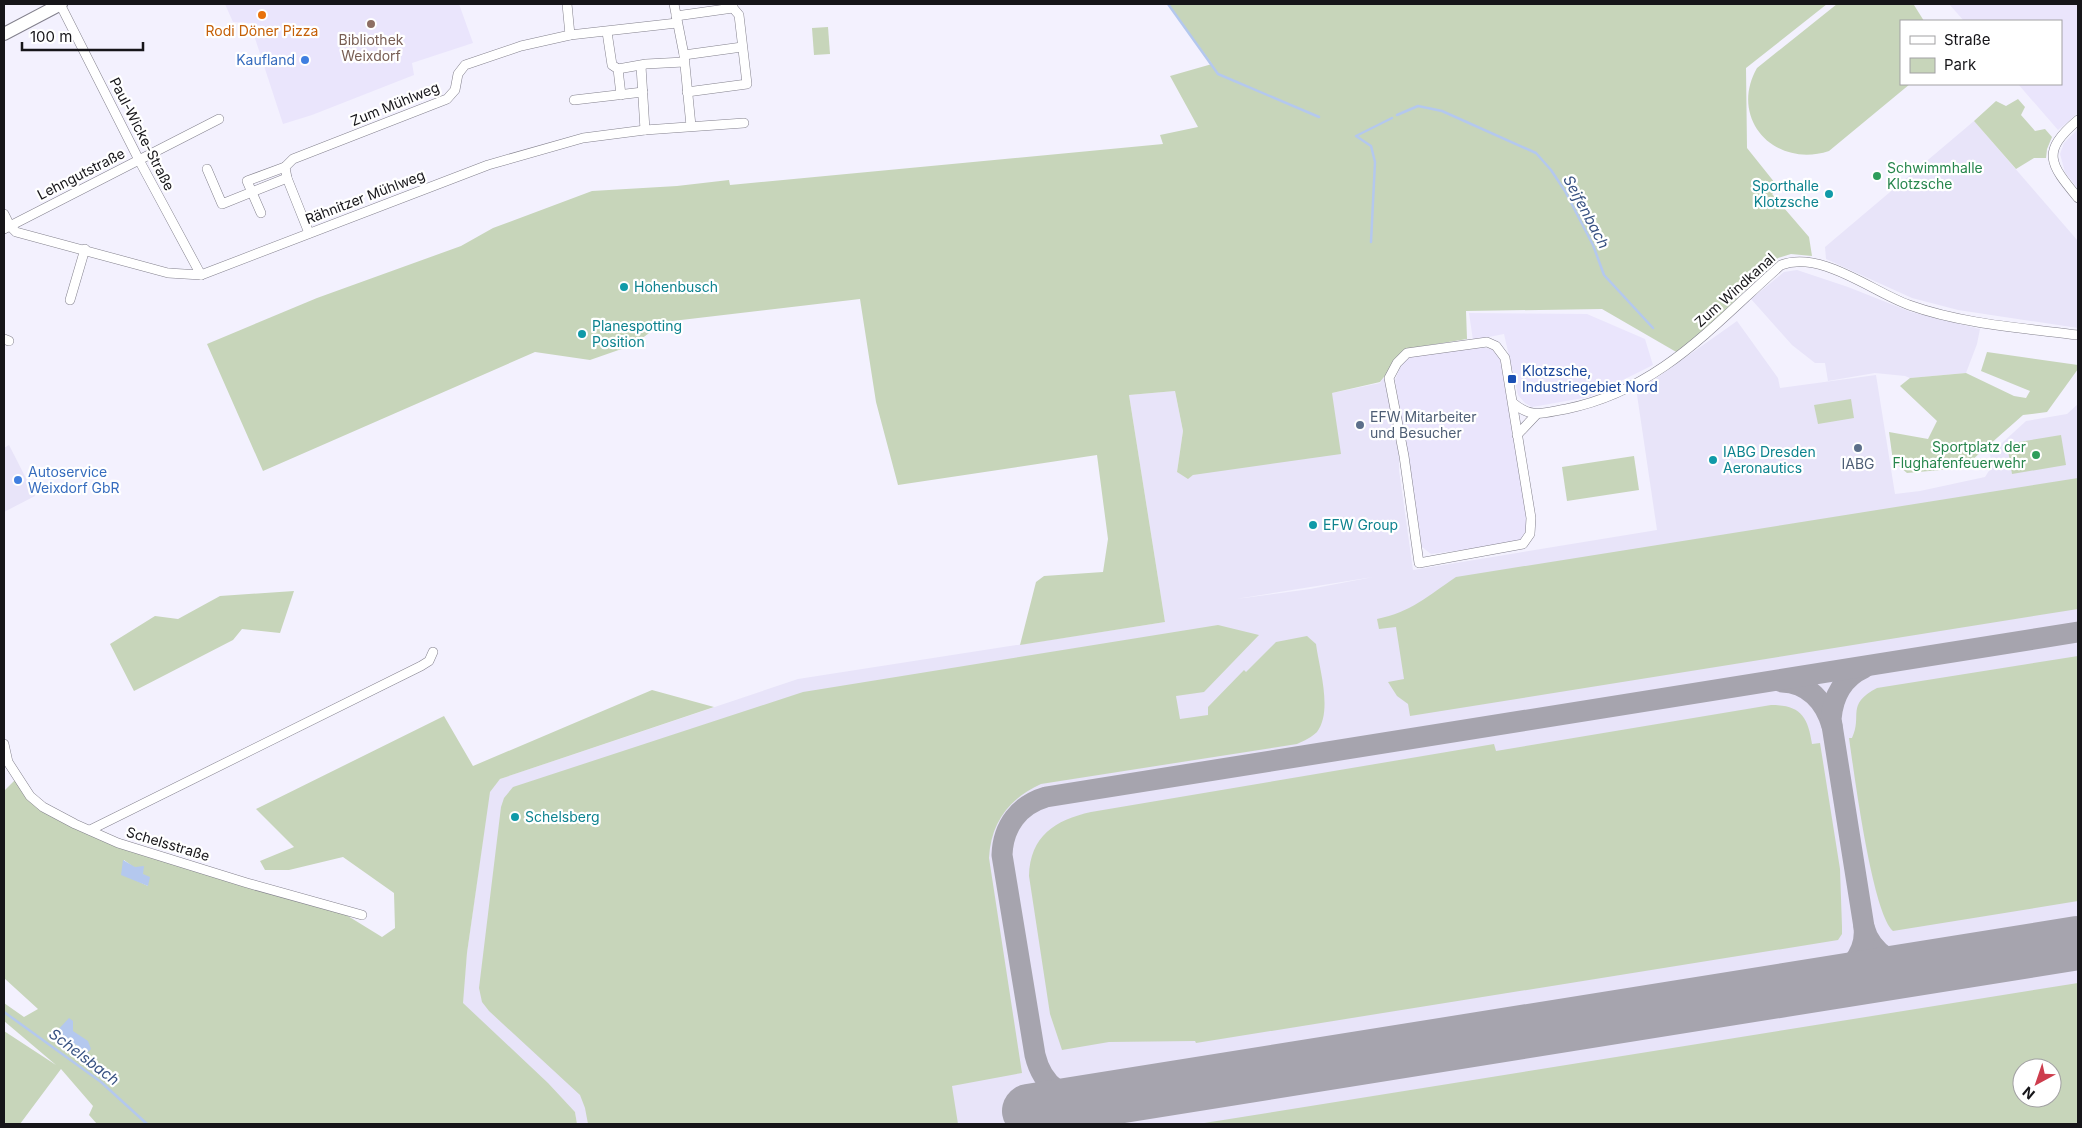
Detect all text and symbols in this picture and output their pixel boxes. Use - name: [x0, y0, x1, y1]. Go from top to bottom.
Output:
- marker: Rodi Döner Pizza: [256, 9, 268, 21]
- marker: Bibliothek Weixdorf: [365, 18, 377, 30]
- scale bar: [22, 20, 144, 52]
- legend: [1900, 20, 2062, 85]
- place label: Rodi Döner Pizza: [206, 22, 318, 39]
- text: 100 m: [30, 27, 72, 46]
- text: Straße: [1944, 30, 1991, 49]
- place label: Bibliothek Weixdorf: [338, 31, 404, 64]
- place label: Kaufland: [236, 51, 295, 68]
- marker: Kaufland: [299, 54, 311, 66]
- text: Park: [1944, 55, 1977, 74]
- street label: Paul-Wicke-Straße: [107, 74, 178, 193]
- street label: Zum Mühlweg: [348, 78, 442, 129]
- street label: Lehngutstraße: [34, 144, 127, 203]
- place label: Schwimmhalle Klotzsche: [1887, 159, 1983, 192]
- street label: Rähnitzer Mühlweg: [303, 166, 427, 227]
- marker: Schwimmhalle Klotzsche: [1871, 170, 1883, 182]
- water label: Seifenbach: [1559, 172, 1614, 252]
- place label: Sporthalle Klotzsche: [1752, 177, 1819, 210]
- marker: Sporthalle Klotzsche: [1823, 188, 1835, 200]
- street label: Zum Windkanal: [1691, 249, 1778, 330]
- place label: Hohenbusch: [634, 278, 718, 295]
- marker: Hohenbusch: [618, 281, 630, 293]
- place label: Planespotting Position: [592, 317, 682, 350]
- marker: Planespotting Position: [576, 328, 588, 340]
- place label: Klotzsche, Industriegebiet Nord: [1522, 362, 1658, 395]
- marker: Klotzsche, Industriegebiet Nord: [1506, 373, 1518, 385]
- place label: EFW Mitarbeiter und Besucher: [1370, 408, 1476, 441]
- marker: EFW Mitarbeiter und Besucher: [1354, 419, 1366, 431]
- place label: Sportplatz der Flughafenfeuerwehr: [1892, 438, 2026, 471]
- marker: IABG: [1852, 442, 1864, 454]
- place label: IABG Dresden Aeronautics: [1723, 443, 1816, 476]
- marker: Sportplatz der Flughafenfeuerwehr: [2030, 449, 2042, 461]
- marker: IABG Dresden Aeronautics: [1707, 454, 1719, 466]
- place label: IABG: [1841, 455, 1875, 472]
- place label: Autoservice Weixdorf GbR: [28, 463, 120, 496]
- marker: Autoservice Weixdorf GbR: [12, 474, 24, 486]
- place label: EFW Group: [1323, 516, 1398, 533]
- marker: EFW Group: [1307, 519, 1319, 531]
- place label: Schelsberg: [525, 808, 600, 825]
- marker: Schelsberg: [509, 811, 521, 823]
- street label: Schelsstraße: [124, 823, 212, 864]
- water label: Schelsbach: [45, 1024, 123, 1089]
- north arrow: [2012, 1058, 2062, 1108]
- text: N: [2019, 1083, 2038, 1103]

